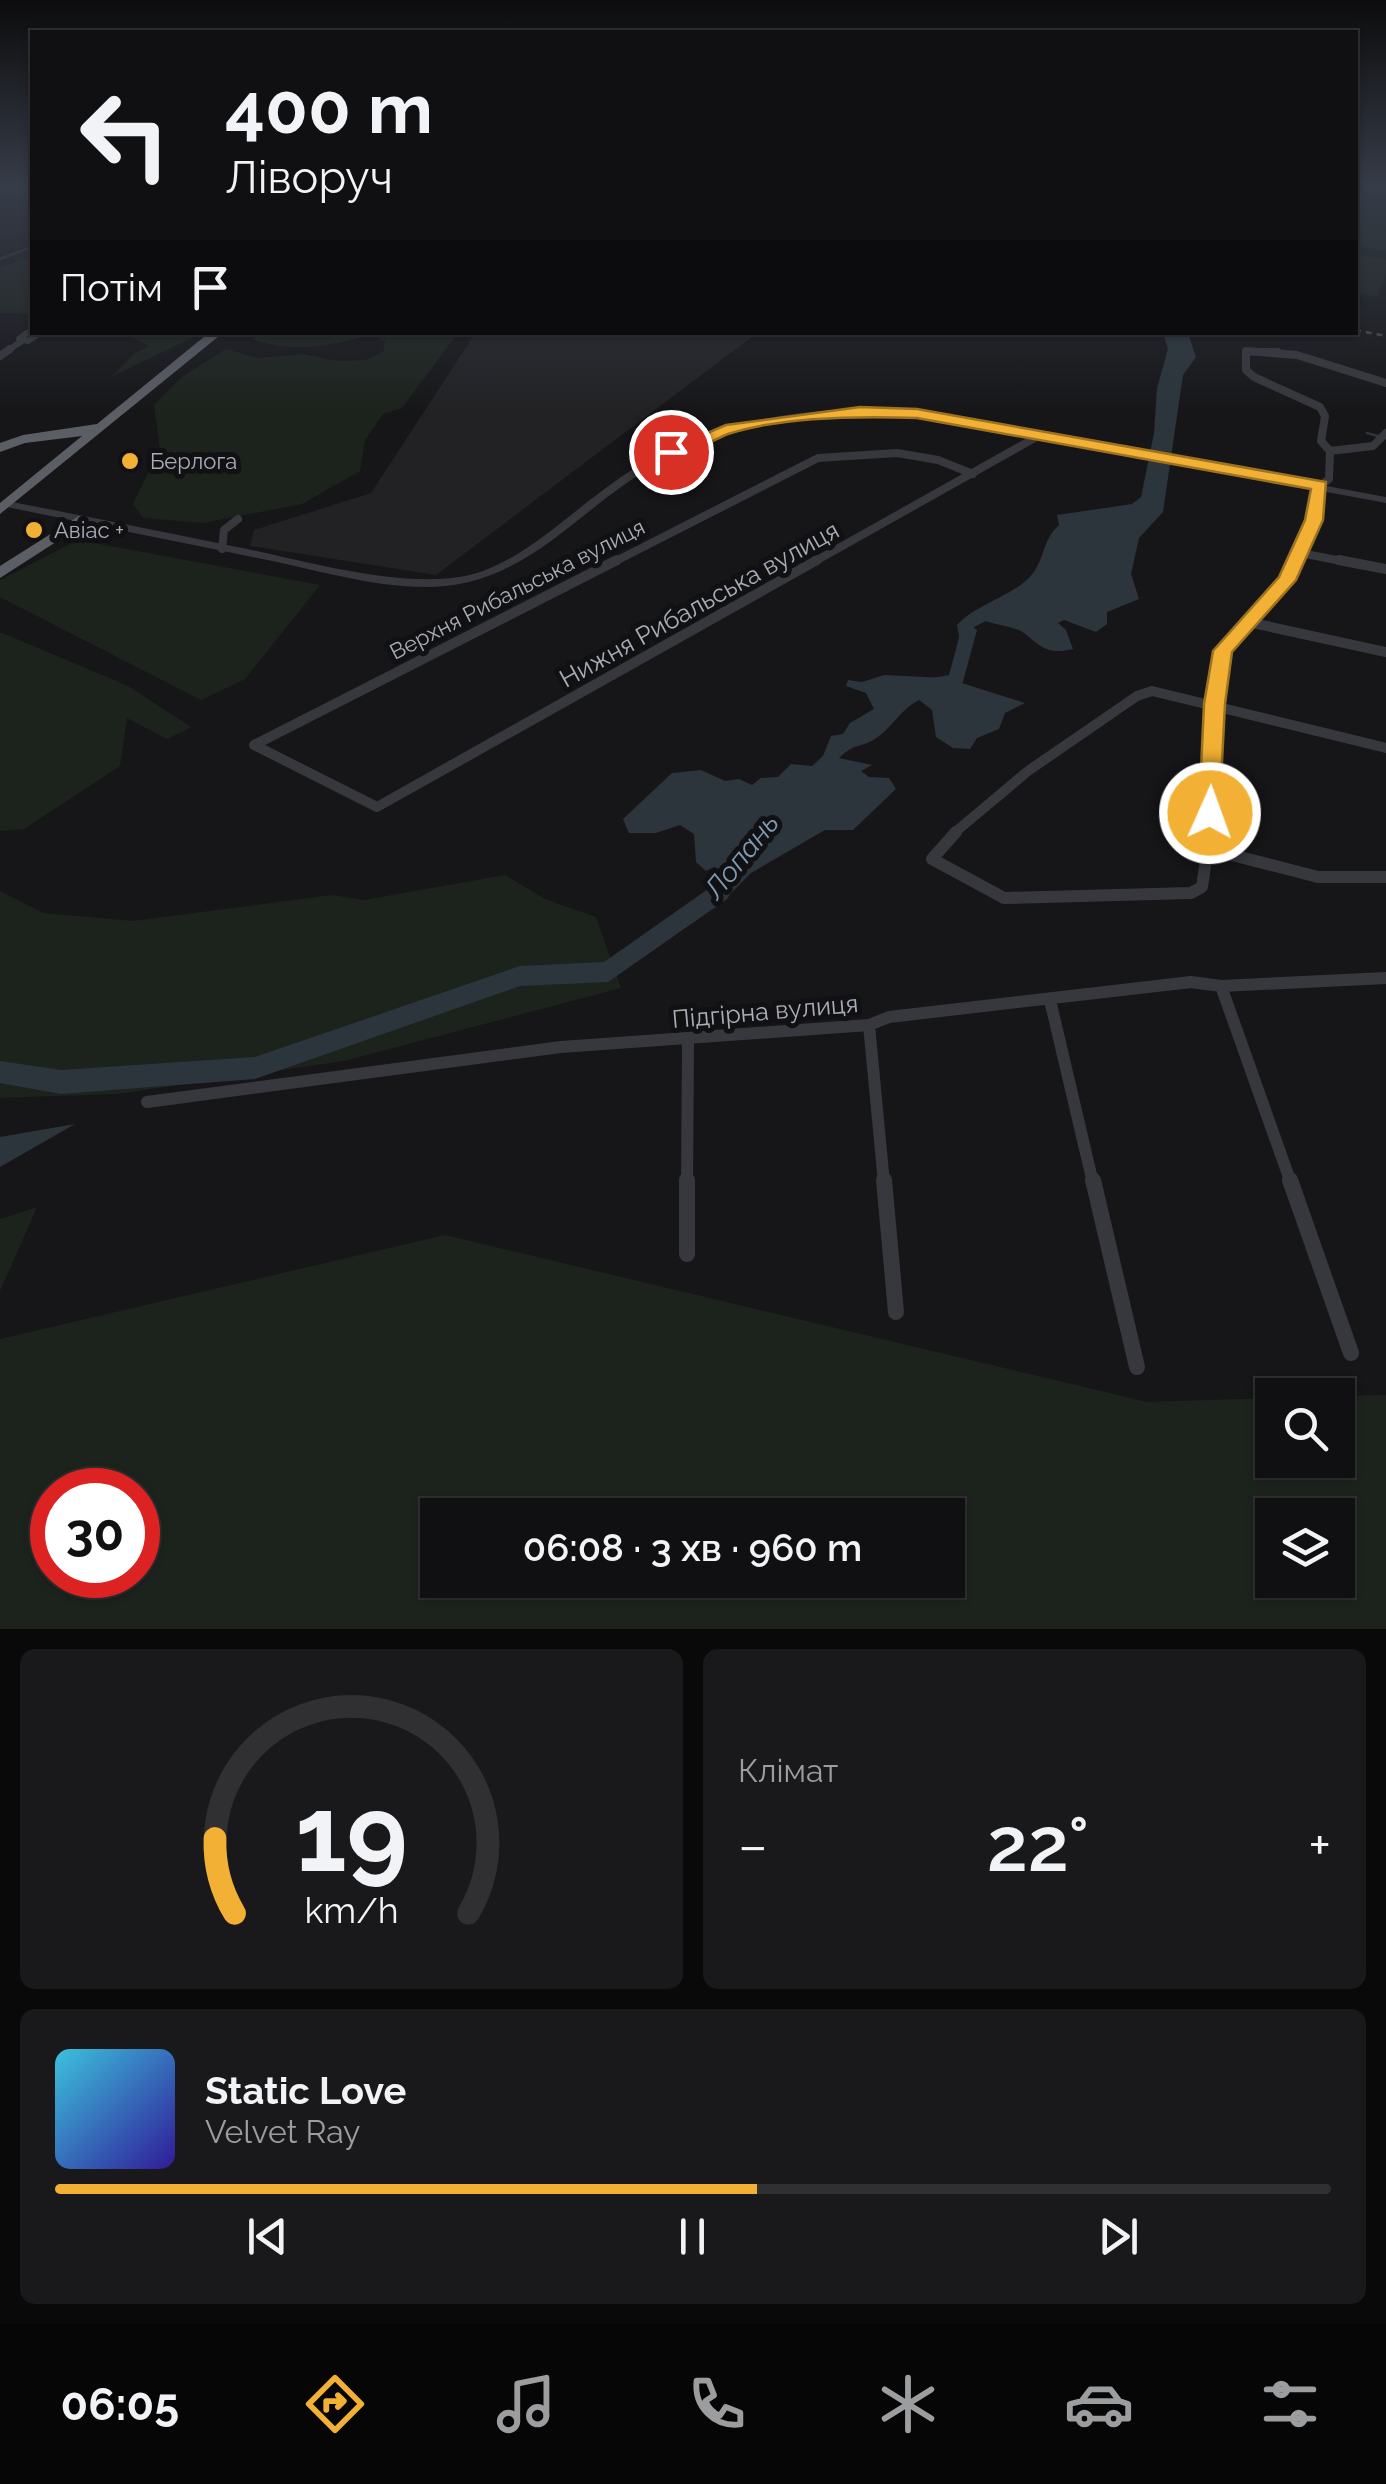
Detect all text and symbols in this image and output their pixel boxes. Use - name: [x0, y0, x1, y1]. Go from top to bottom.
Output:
- text: 400 m: [225, 67, 433, 149]
- icon: left: [60, 70, 190, 200]
- text: Ліворуч: [225, 151, 393, 204]
- icon: arrive: [183, 260, 238, 315]
- text: Потім: [60, 265, 163, 310]
- pin: [629, 410, 714, 495]
- icon: arrive: [644, 425, 699, 480]
- place label: Берлога: [150, 448, 237, 474]
- marker: Берлога: [119, 450, 141, 472]
- street label: Верхня Рибальська вулиця: [385, 513, 649, 665]
- street label: Нижня Рибальська вулиця: [554, 515, 844, 693]
- place label: Авiас +: [54, 517, 124, 543]
- marker: Авiас +: [23, 519, 45, 541]
- position arrow: [1158, 761, 1262, 865]
- water label: Лопань: [696, 807, 786, 907]
- street label: Підгірна вулиця: [671, 988, 859, 1034]
- map controls: [1255, 1378, 1355, 1598]
- button: search: [1255, 1378, 1355, 1478]
- speed limit sign: 30: [30, 1468, 160, 1598]
- button: layers: [1255, 1498, 1355, 1598]
- text: 06:08 · 3 хв · 960 m: [523, 1525, 862, 1570]
- text: Клімат: [738, 1752, 838, 1789]
- text: 19: [295, 1773, 408, 1895]
- text: 22°: [987, 1800, 1089, 1889]
- text: −: [738, 1813, 768, 1878]
- text: +: [1308, 1813, 1331, 1878]
- text: km/h: [304, 1889, 399, 1931]
- text: Static Love: [205, 2068, 406, 2113]
- text: Velvet Ray: [205, 2113, 360, 2150]
- icon: previous: [240, 2209, 295, 2264]
- icon: pause: [665, 2209, 720, 2264]
- icon: next: [1091, 2209, 1146, 2264]
- icon: directions: [300, 2369, 370, 2439]
- icon: music: [491, 2369, 561, 2439]
- icon: phone: [682, 2369, 752, 2439]
- icon: climate: [873, 2369, 943, 2439]
- icon: car: [1064, 2369, 1134, 2439]
- icon: filters: [1255, 2369, 1325, 2439]
- text: 06:05: [61, 2378, 179, 2431]

